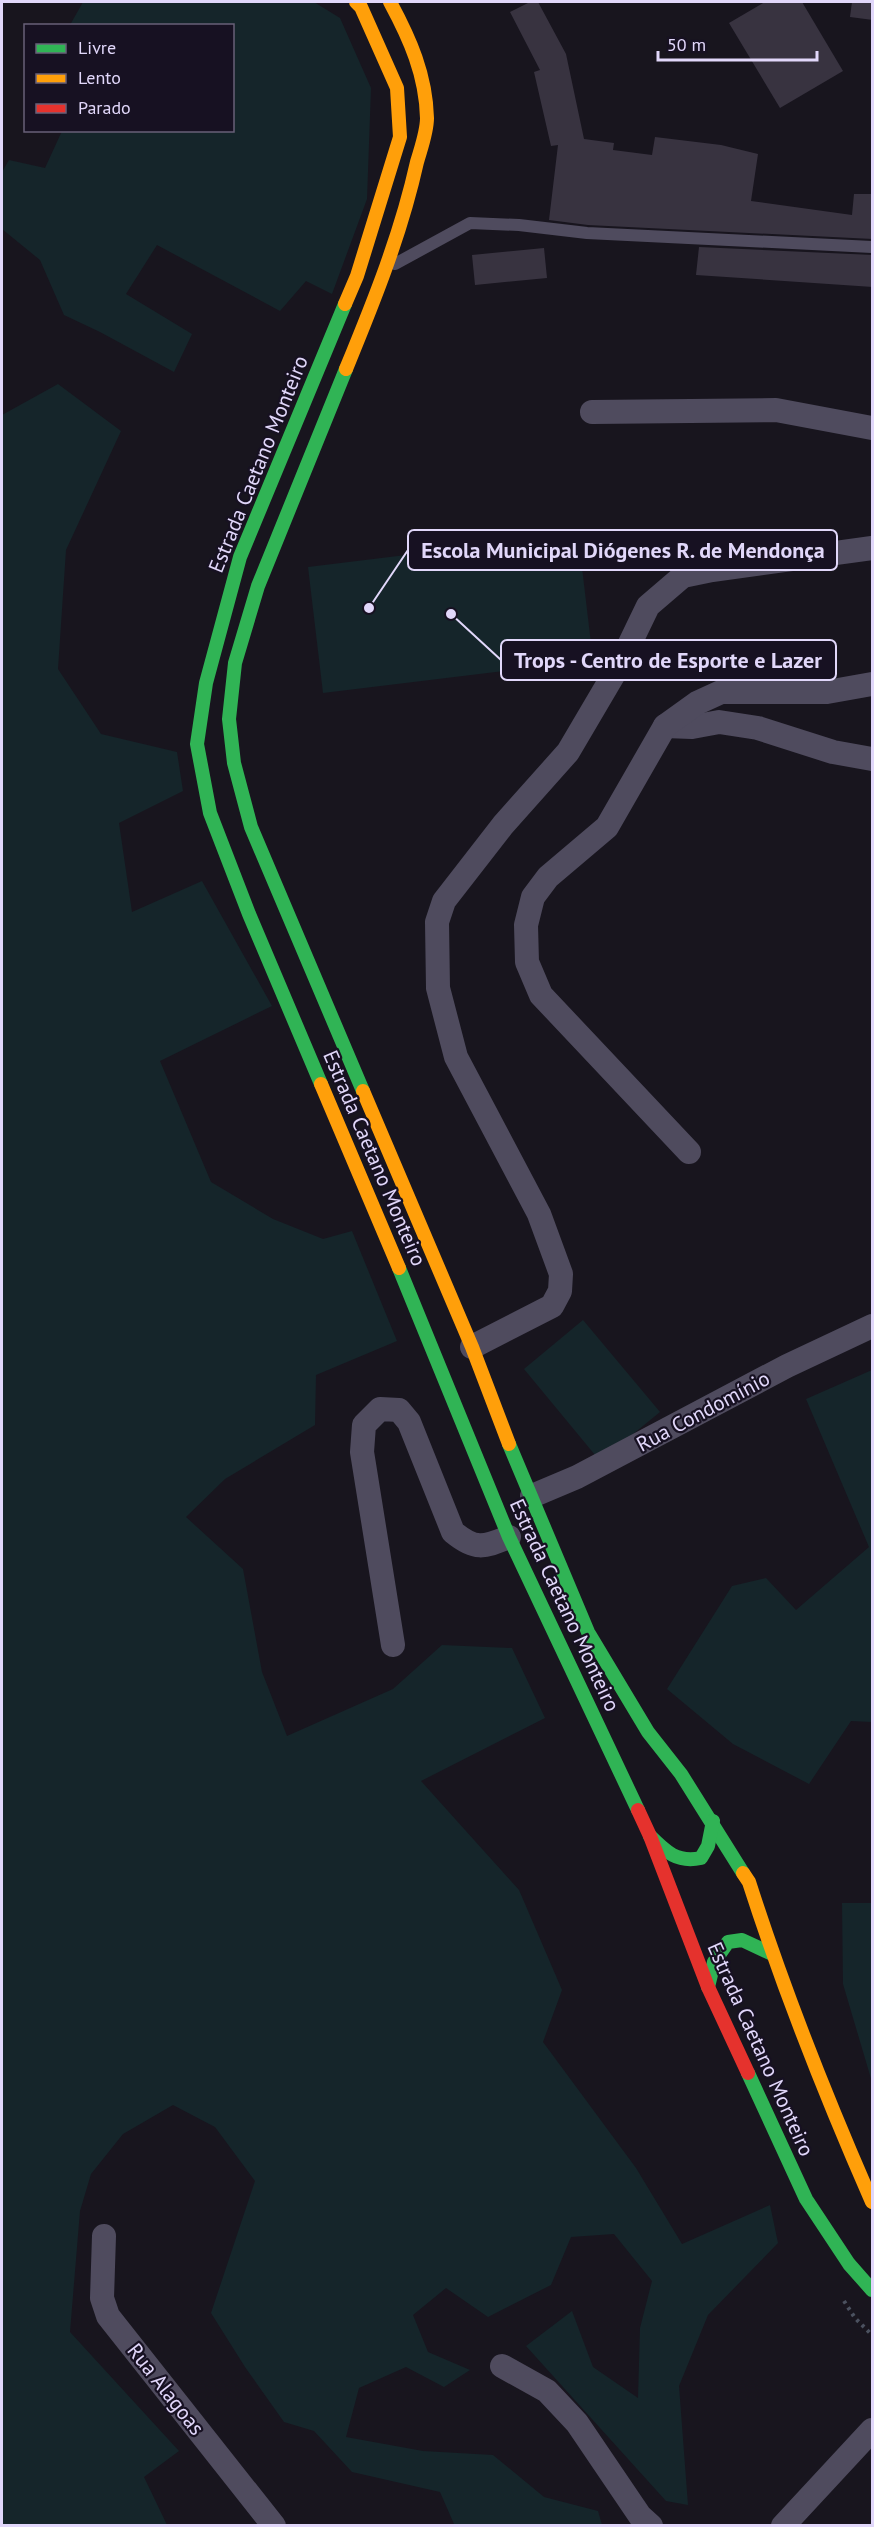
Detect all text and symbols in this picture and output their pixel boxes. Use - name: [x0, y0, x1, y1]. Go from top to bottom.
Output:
- legend: [24, 24, 234, 132]
- scale bar: [658, 24, 817, 62]
- text: 50 m: [667, 33, 706, 56]
- text: Livre: [78, 36, 116, 59]
- text: Lento: [78, 66, 121, 89]
- text: Parado: [78, 96, 131, 119]
- street label: Estrada Caetano Monteiro: [202, 352, 314, 576]
- callout: Escola Municipal Diógenes R. de Mendonça: [408, 530, 837, 570]
- text: Escola Municipal Diógenes R. de Mendonça: [421, 536, 825, 564]
- callout: Trops - Centro de Esporte e Lazer: [501, 640, 836, 680]
- text: Trops - Centro de Esporte e Lazer: [514, 646, 822, 674]
- street label: Estrada Caetano Monteiro: [317, 1046, 433, 1270]
- street label: Rua Condomínio: [632, 1365, 774, 1457]
- street label: Estrada Caetano Monteiro: [504, 1494, 626, 1716]
- street label: Estrada Caetano Monteiro: [702, 1938, 820, 2160]
- street label: Rua Alagoas: [122, 2338, 210, 2440]

